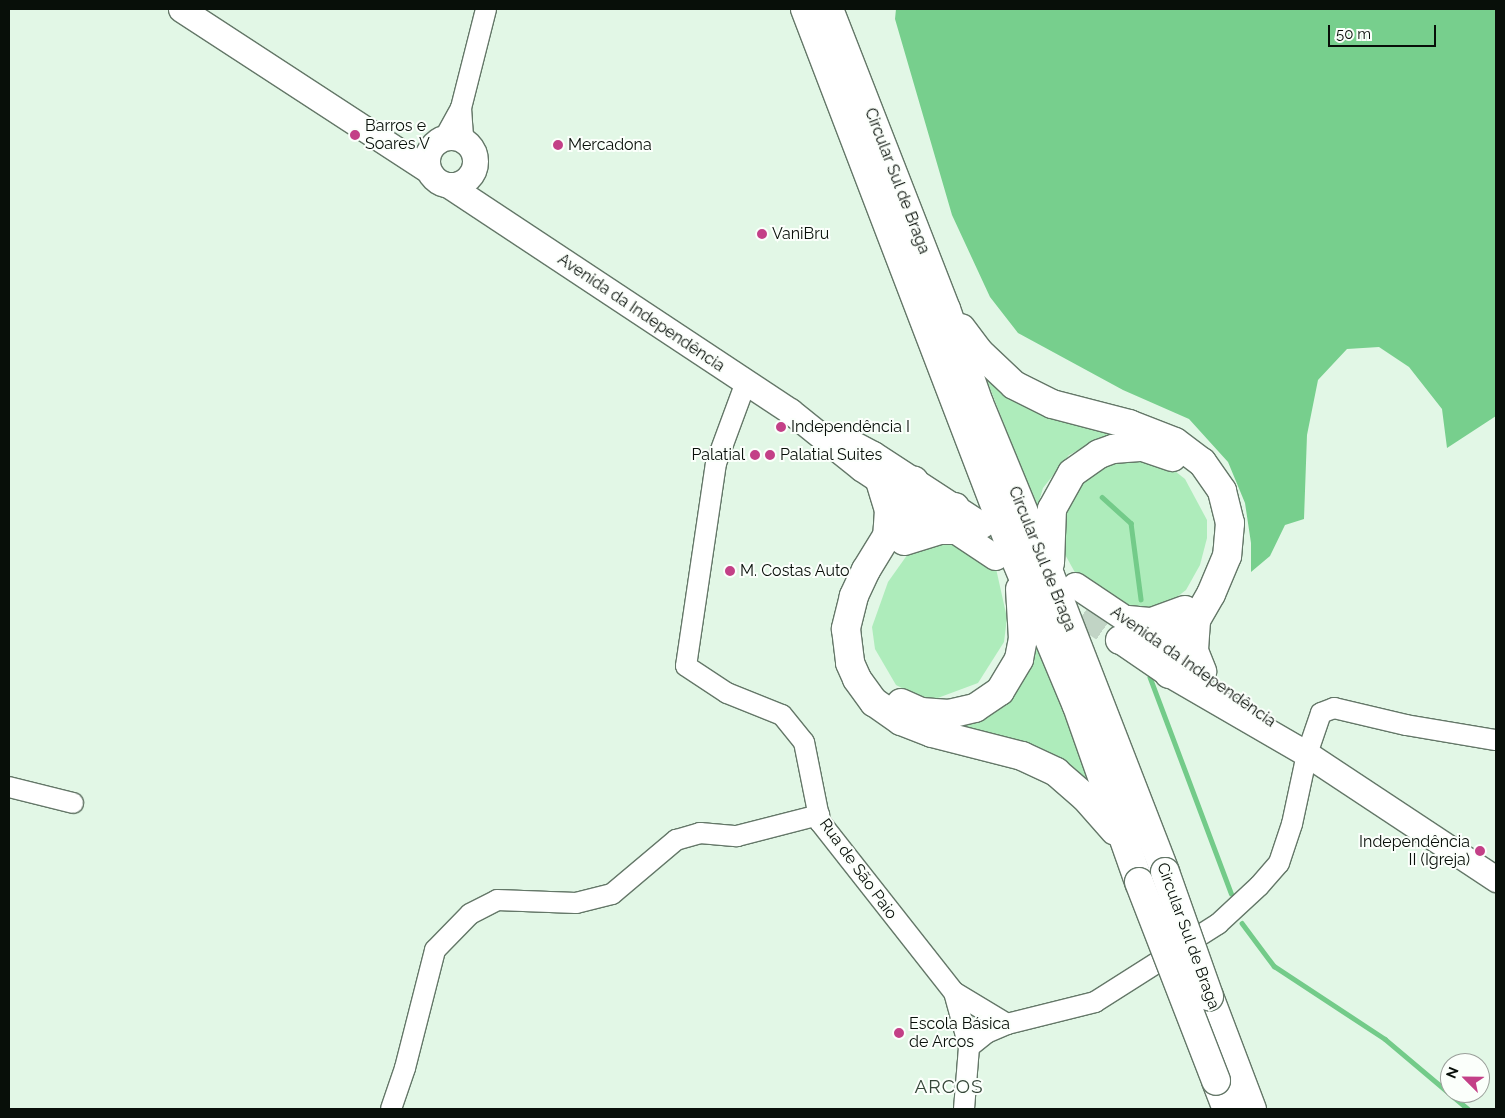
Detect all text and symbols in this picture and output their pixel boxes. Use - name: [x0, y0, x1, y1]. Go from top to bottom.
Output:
- scale bar: [1330, 15, 1438, 47]
- text: 50 m: [1336, 25, 1371, 43]
- street label: Circular Sul de Braga: [860, 105, 934, 257]
- place label: Barros e Soares V: [365, 116, 430, 154]
- marker: Barros e Soares V: [349, 129, 361, 141]
- place label: Mercadona: [568, 135, 652, 155]
- marker: Mercadona: [552, 139, 564, 151]
- place label: VaniBru: [772, 224, 829, 244]
- marker: VaniBru: [756, 228, 768, 240]
- street label: Avenida da Independência: [554, 250, 728, 376]
- place label: Independência I: [791, 417, 910, 437]
- marker: Independência I: [775, 421, 787, 433]
- place label: Palatial: [691, 445, 745, 465]
- place label: Palatial Suites: [780, 445, 883, 465]
- marker: Palatial: [749, 449, 761, 461]
- marker: Palatial Suites: [764, 449, 776, 461]
- street label: Circular Sul de Braga: [1004, 483, 1080, 635]
- place label: M. Costas Auto: [740, 561, 850, 581]
- marker: M. Costas Auto: [724, 565, 736, 577]
- street label: Avenida da Independência: [1107, 603, 1279, 731]
- street label: Rua de São Paio: [815, 815, 901, 923]
- place label: Independência II (Igreja): [1359, 832, 1470, 870]
- marker: Independência II (Igreja): [1474, 845, 1486, 857]
- street label: Circular Sul de Braga: [1152, 860, 1224, 1012]
- place label: Escola Básica de Arcos: [909, 1014, 1010, 1052]
- marker: Escola Básica de Arcos: [893, 1027, 905, 1039]
- north arrow: [1440, 1053, 1490, 1103]
- text: N: [1443, 1064, 1462, 1081]
- district label: ARCOS: [914, 1076, 984, 1098]

